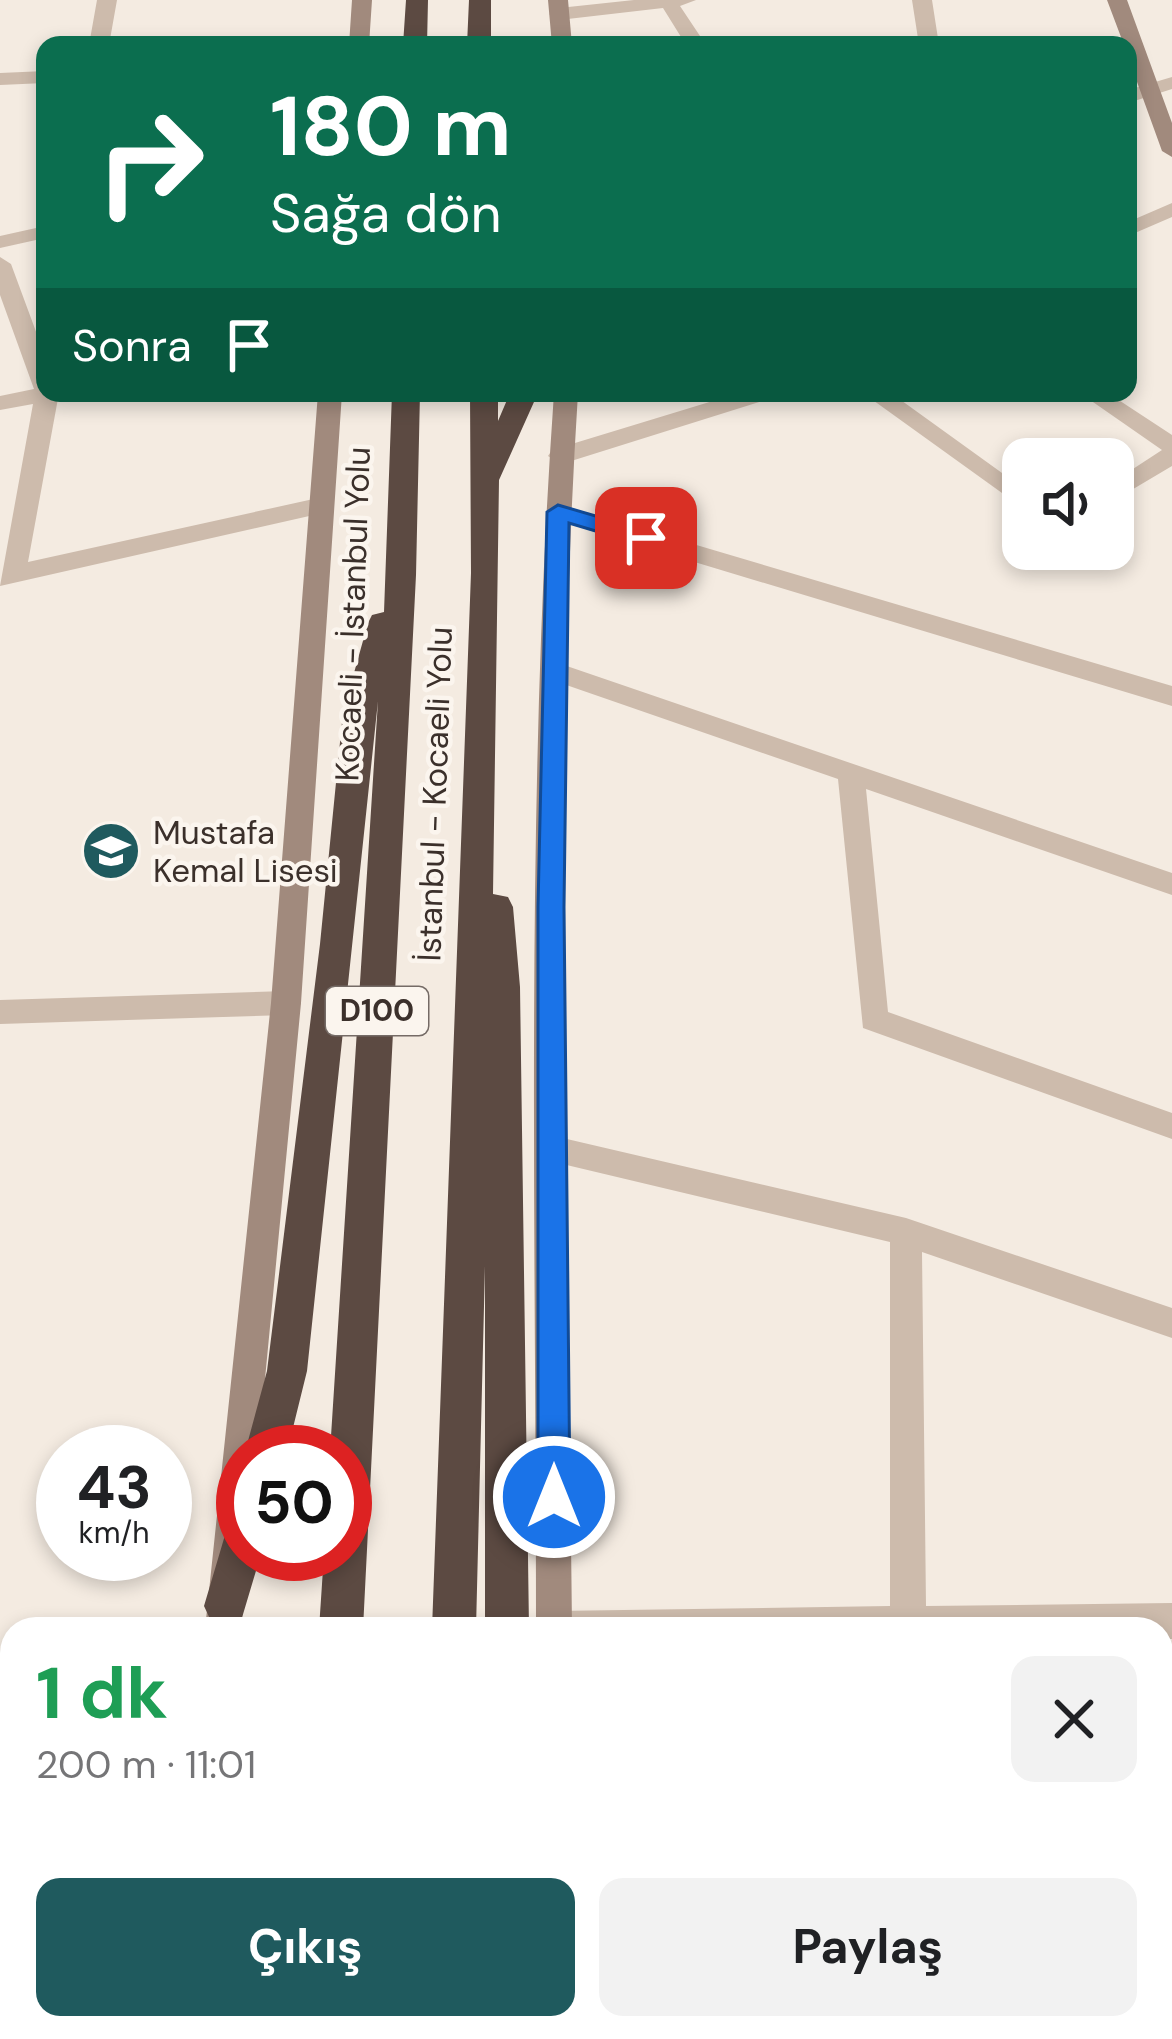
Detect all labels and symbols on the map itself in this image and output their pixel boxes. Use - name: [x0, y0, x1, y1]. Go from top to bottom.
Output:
- street label: Kocaeli - İstanbul Yolu: [325, 446, 380, 782]
- pin: [595, 487, 697, 589]
- street label: İstanbul - Kocaeli Yolu: [407, 626, 462, 962]
- place label: Mustafa Kemal Lisesi: [153, 811, 337, 892]
- school or university icon: Mustafa Kemal Lisesi: [80, 820, 142, 882]
- road number: D100: [326, 987, 428, 1035]
- speed limit sign: 50: [216, 1425, 372, 1581]
- position arrow: [491, 1434, 617, 1560]

